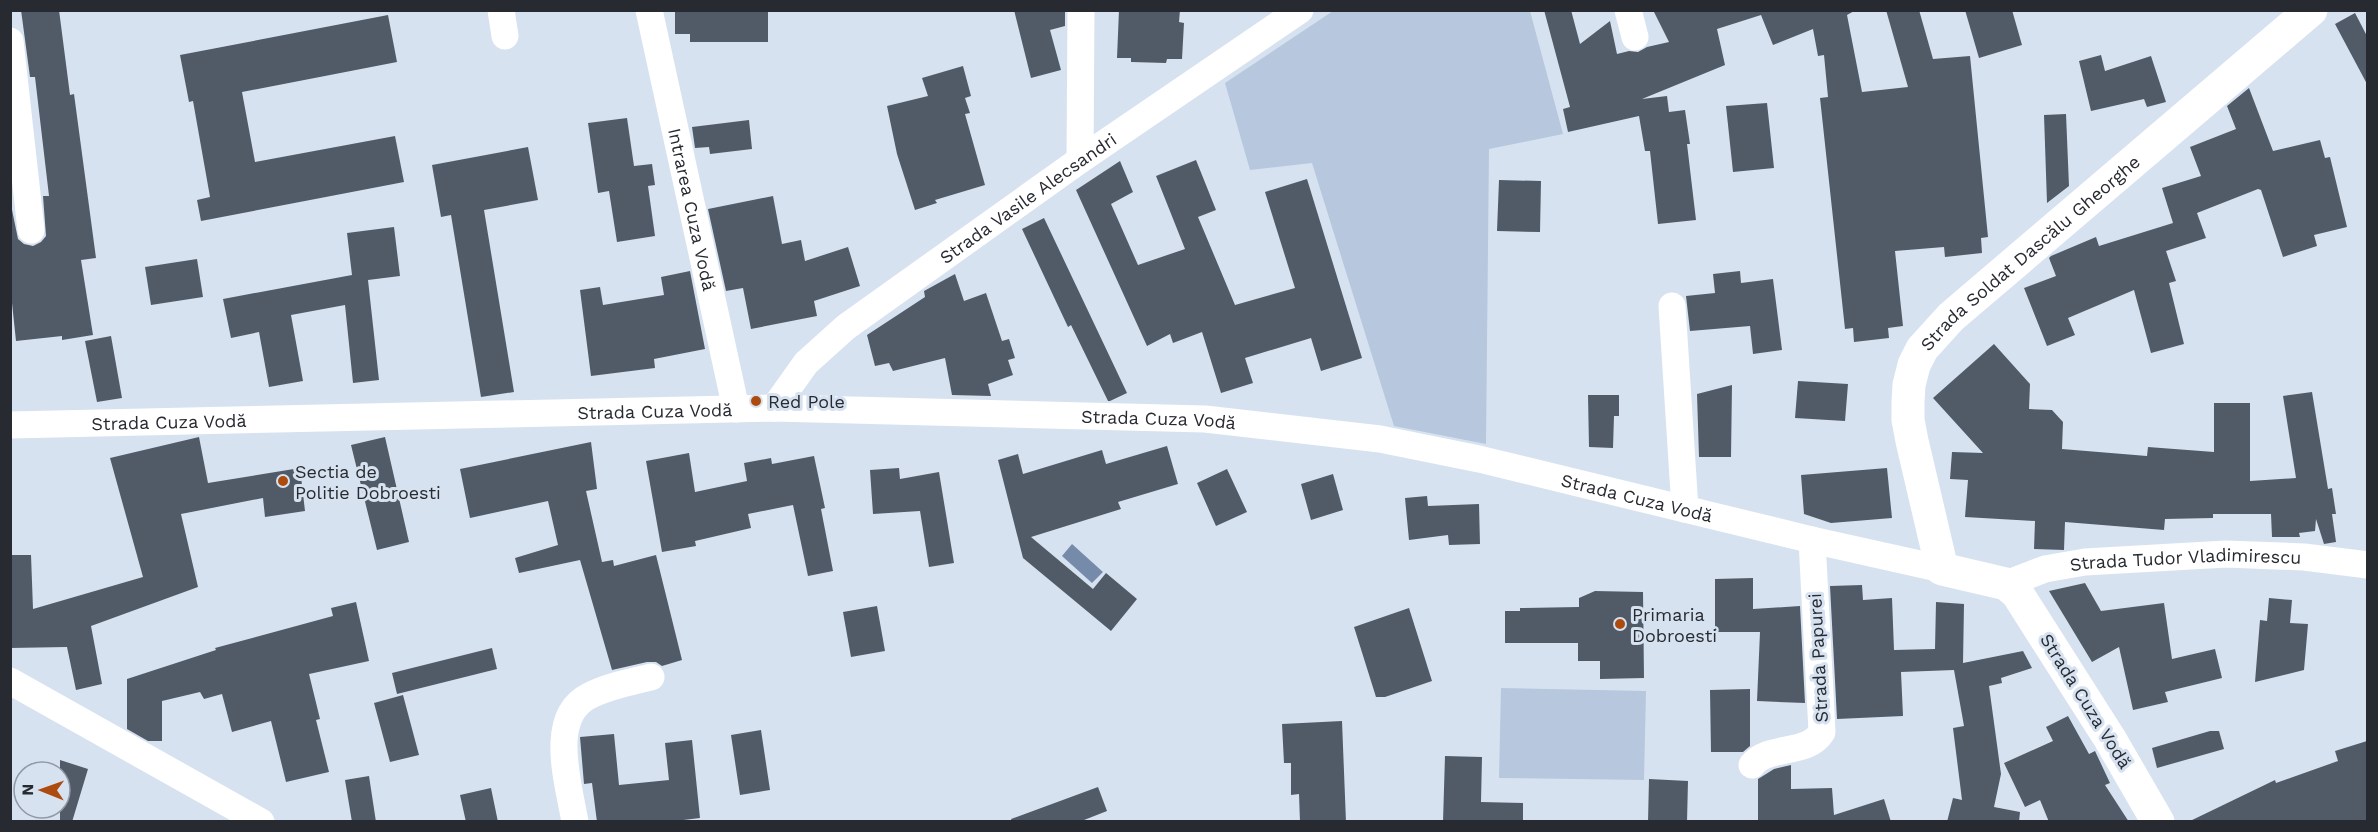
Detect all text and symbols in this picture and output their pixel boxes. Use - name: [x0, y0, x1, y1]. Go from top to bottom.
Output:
- street label: Intrarea Cuza Vodă: [665, 126, 720, 293]
- street label: Strada Vasile Alecsandri: [935, 128, 1120, 267]
- street label: Strada Soldat Dascălu Gheorghe: [1916, 151, 2144, 355]
- place label: Red Pole: [768, 391, 845, 412]
- marker: Red Pole: [749, 394, 763, 408]
- street label: Strada Cuza Vodă: [577, 398, 733, 423]
- street label: Strada Cuza Vodă: [1081, 405, 1237, 433]
- street label: Strada Cuza Vodă: [91, 409, 247, 434]
- place label: Sectia de Politie Dobroesti: [295, 461, 441, 503]
- street label: Strada Cuza Vodă: [1559, 469, 1715, 526]
- marker: Sectia de Politie Dobroesti: [276, 474, 290, 488]
- street label: Strada Tudor Vladimirescu: [2068, 543, 2302, 575]
- street label: Strada Papurei: [1804, 593, 1832, 723]
- place label: Primaria Dobroesti: [1632, 604, 1717, 646]
- marker: Primaria Dobroesti: [1613, 617, 1627, 631]
- street label: Strada Cuza Vodă: [2036, 630, 2136, 772]
- north arrow: [12, 760, 72, 820]
- text: N: [18, 784, 37, 796]

